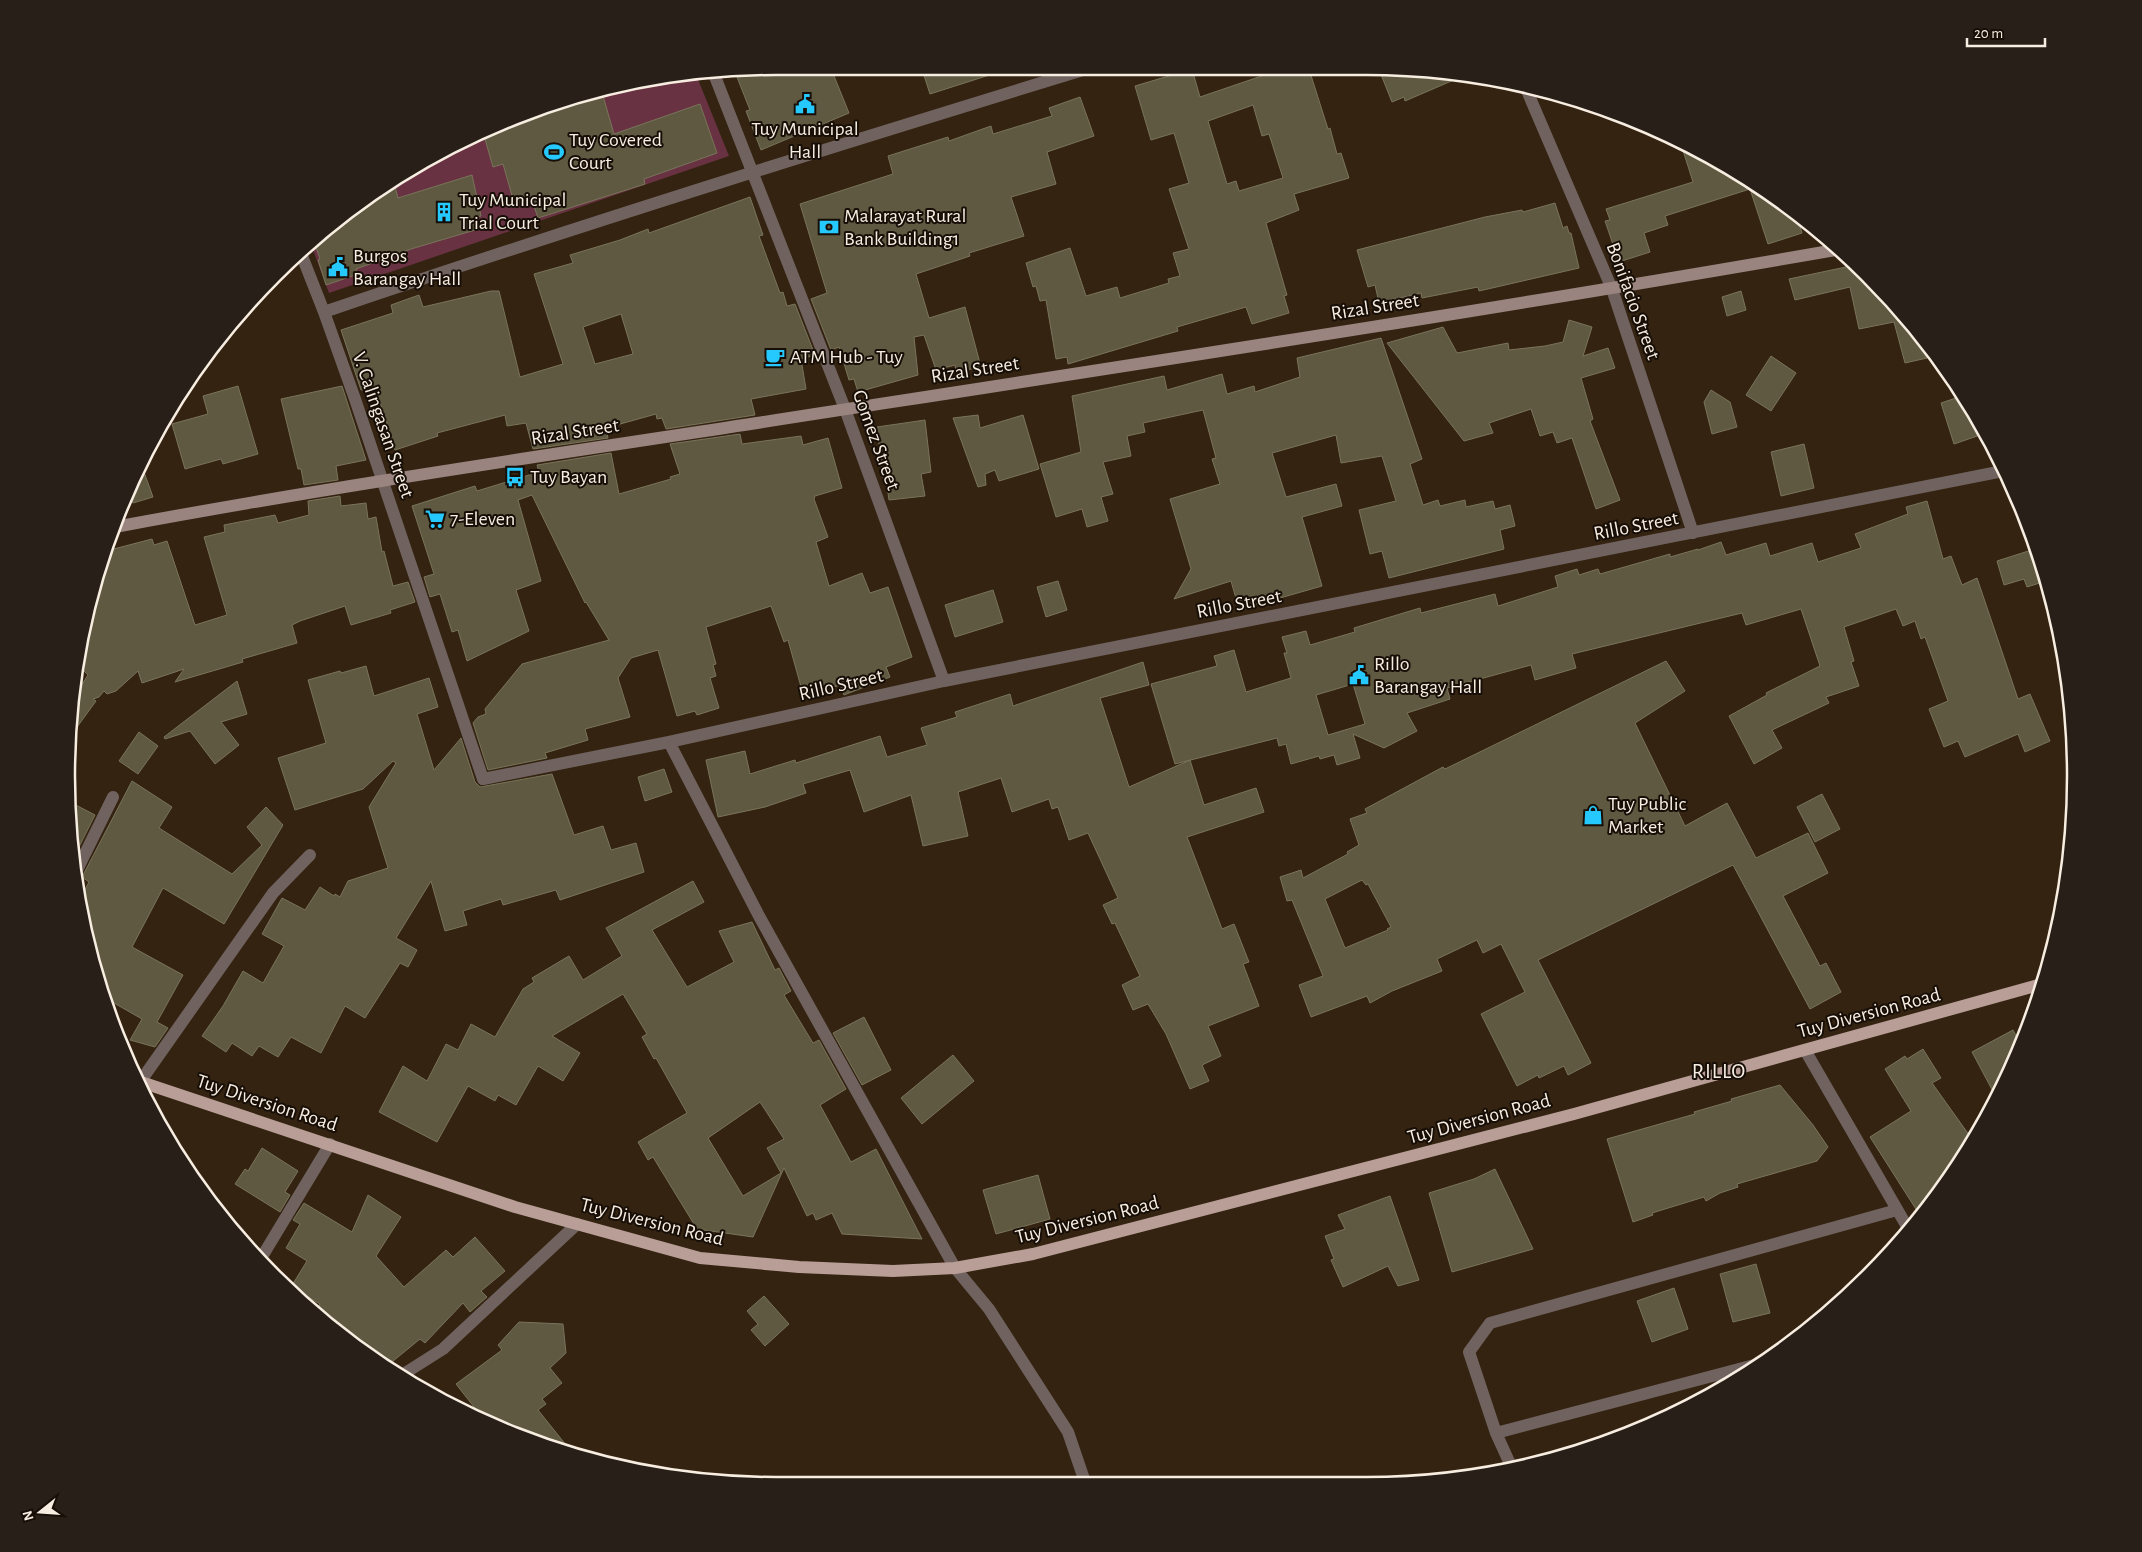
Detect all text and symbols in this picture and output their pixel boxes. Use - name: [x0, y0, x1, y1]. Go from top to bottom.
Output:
- scale bar: [1967, 15, 2044, 47]
- text: 20 m: [1974, 26, 2003, 41]
- public building icon: Tuy Municipal Hall: [794, 93, 816, 115]
- place label: Tuy Municipal Hall: [751, 119, 859, 162]
- place label: Tuy Covered Court: [569, 130, 662, 173]
- sports icon: Tuy Covered Court: [543, 141, 565, 163]
- place label: Tuy Municipal Trial Court: [459, 190, 567, 233]
- building icon: Tuy Municipal Trial Court: [433, 201, 455, 223]
- place label: Malarayat Rural Bank Building1: [844, 206, 966, 249]
- bank icon: Malarayat Rural Bank Building1: [818, 216, 840, 238]
- street label: Bonifacio Street: [1603, 240, 1664, 363]
- place label: Burgos Barangay Hall: [353, 246, 461, 289]
- public building icon: Burgos Barangay Hall: [327, 256, 349, 278]
- street label: Rizal Street: [1330, 290, 1421, 324]
- cafe icon: ATM Hub - Tuy: [764, 346, 786, 368]
- place label: ATM Hub - Tuy: [790, 347, 903, 367]
- street label: V. Calingasan Street: [349, 349, 418, 501]
- street label: Rizal Street: [930, 353, 1021, 387]
- street label: Gomez Street: [849, 387, 904, 493]
- street label: Rizal Street: [530, 415, 621, 449]
- bus stop icon: Tuy Bayan: [504, 466, 526, 488]
- place label: Tuy Bayan: [530, 467, 607, 487]
- supermarket icon: 7-Eleven: [424, 508, 446, 530]
- street label: Rillo Street: [1592, 508, 1681, 544]
- place label: 7-Eleven: [450, 509, 515, 529]
- street label: Rillo Street: [1195, 586, 1284, 622]
- place label: Rillo Barangay Hall: [1374, 654, 1482, 697]
- public building icon: Rillo Barangay Hall: [1348, 664, 1370, 686]
- street label: Rillo Street: [797, 665, 886, 704]
- place label: Tuy Public Market: [1608, 794, 1686, 837]
- shop icon: Tuy Public Market: [1582, 804, 1604, 826]
- street label: Tuy Diversion Road: [1795, 984, 1943, 1042]
- district label: RILLO: [1692, 1060, 1746, 1082]
- street label: Tuy Diversion Road: [194, 1071, 340, 1135]
- street label: Tuy Diversion Road: [1405, 1090, 1553, 1148]
- street label: Tuy Diversion Road: [1013, 1193, 1161, 1247]
- street label: Tuy Diversion Road: [578, 1195, 726, 1249]
- north arrow: [15, 1487, 65, 1537]
- text: N: [20, 1509, 37, 1522]

